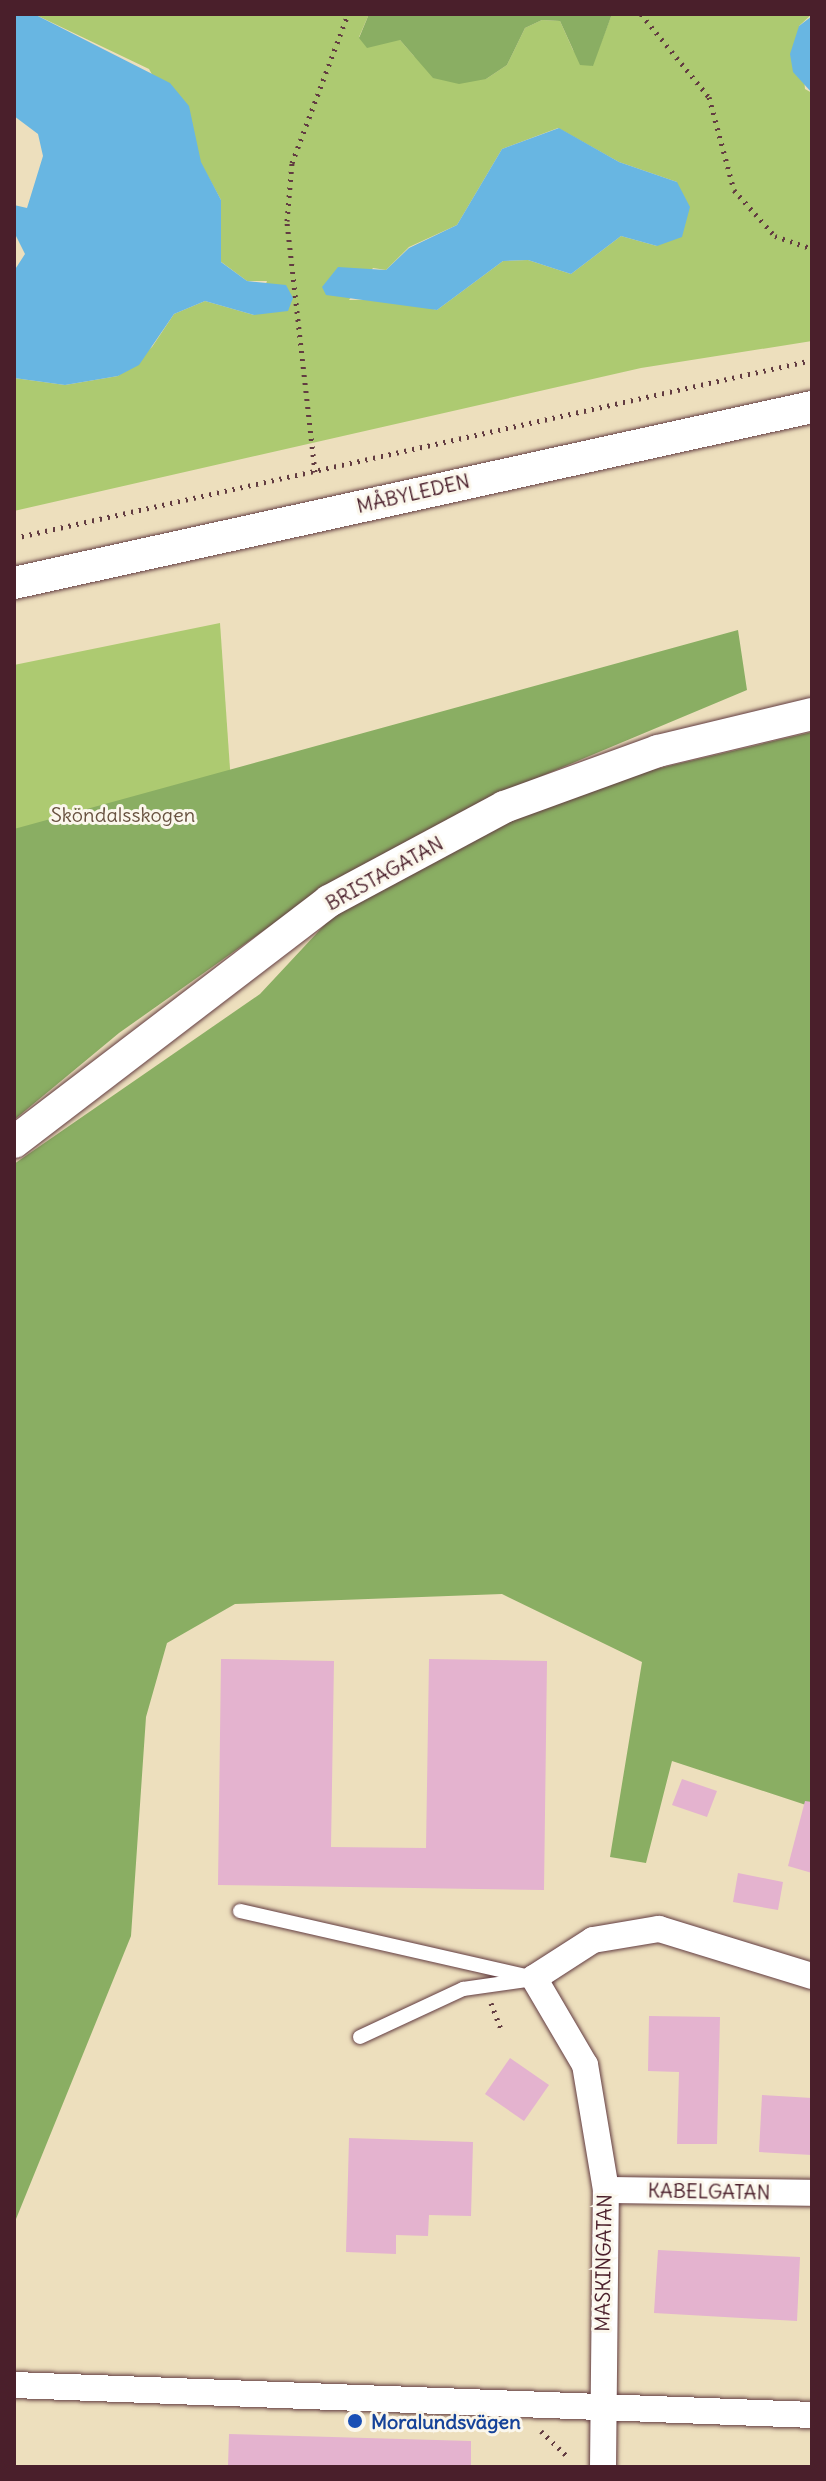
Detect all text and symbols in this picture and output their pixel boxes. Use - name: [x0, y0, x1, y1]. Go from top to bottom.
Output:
- street label: MÅBYLEDEN: [354, 468, 472, 518]
- park label: Sköndalsskogen: [51, 802, 195, 826]
- street label: BRISTAGATAN: [321, 831, 447, 915]
- street label: KABELGATAN: [647, 2178, 771, 2204]
- street label: MASKINGATAN: [590, 2194, 616, 2332]
- place label: Moralundsvägen: [371, 2409, 521, 2433]
- marker: Moralundsvägen: [346, 2412, 364, 2430]

